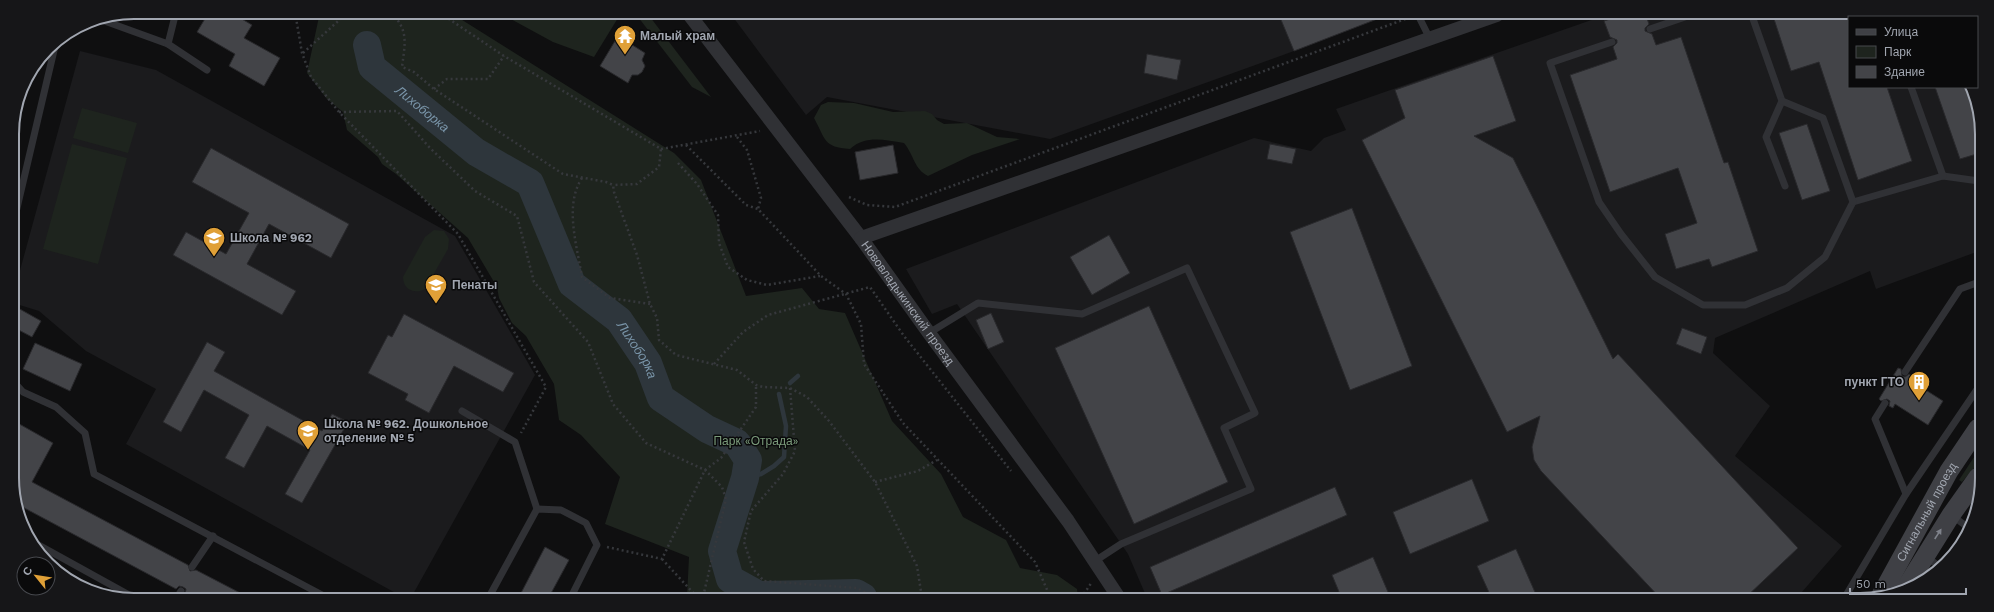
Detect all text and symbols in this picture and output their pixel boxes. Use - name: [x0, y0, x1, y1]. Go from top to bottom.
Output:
- legend: [1848, 16, 1978, 88]
- temple icon: Малый храм: [612, 23, 638, 56]
- text: Улица: [1884, 25, 1918, 39]
- place label: Малый храм: [640, 29, 715, 43]
- text: Парк: [1884, 45, 1912, 59]
- text: Здание: [1884, 65, 1925, 79]
- water label: Лихоборка: [392, 81, 453, 135]
- school or university icon: Школа № 962: [201, 225, 227, 258]
- place label: Школа № 962: [230, 231, 312, 245]
- street label: Нововладыкинский проезд: [858, 238, 957, 368]
- school or university icon: Пенаты: [423, 272, 449, 305]
- place label: Пенаты: [452, 278, 497, 292]
- water label: Лихоборка: [614, 317, 661, 380]
- building icon: пункт ГТО: [1906, 369, 1932, 402]
- place label: пункт ГТО: [1844, 375, 1904, 389]
- place label: Школа № 962. Дошкольное отделение № 5: [324, 417, 488, 445]
- school or university icon: Школа № 962. Дошкольное отделение № 5: [295, 418, 321, 451]
- park label: Парк «Отрада»: [713, 434, 799, 448]
- street label: Сигнальный проезд: [1894, 460, 1960, 564]
- one-way arrow: [1934, 529, 1942, 540]
- north arrow: [16, 556, 56, 596]
- text: С: [20, 565, 35, 578]
- scale bar: [1850, 570, 1966, 596]
- text: 50 m: [1856, 577, 1886, 591]

